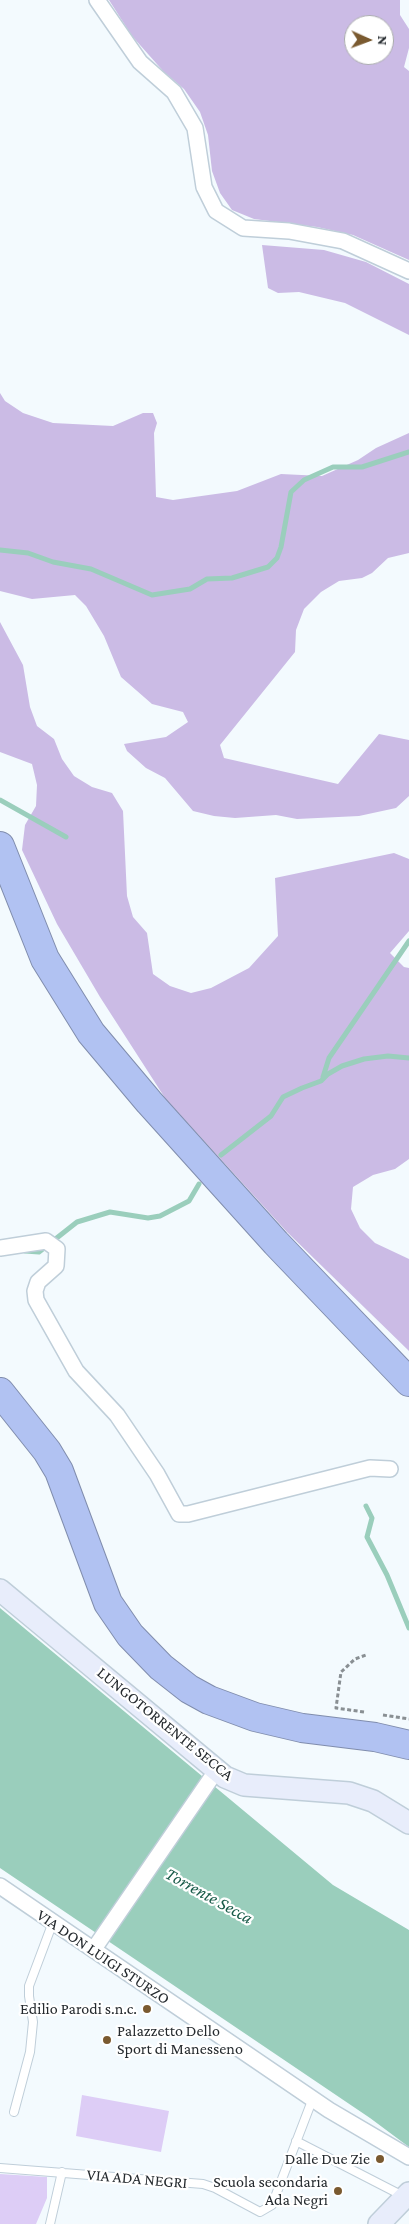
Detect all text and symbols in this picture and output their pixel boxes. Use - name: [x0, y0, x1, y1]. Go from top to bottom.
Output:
- north arrow: [344, 15, 394, 65]
- text: N: [375, 35, 391, 46]
- street label: LUNGOTORRENTE SECCA: [93, 1663, 237, 1785]
- water label: Torrente Secca: [161, 1863, 257, 1929]
- street label: VIA DON LUIGI STURZO: [33, 1905, 173, 2009]
- place label: Edilio Parodi s.n.c.: [20, 1999, 137, 2019]
- marker: Edilio Parodi s.n.c.: [141, 2003, 153, 2015]
- place label: Palazzetto Dello Sport di Manesseno: [117, 2021, 243, 2059]
- marker: Palazzetto Dello Sport di Manesseno: [101, 2034, 113, 2046]
- place label: Dalle Due Zie: [285, 2149, 370, 2169]
- marker: Dalle Due Zie: [374, 2153, 386, 2165]
- street label: VIA ADA NEGRI: [86, 2165, 188, 2193]
- place label: Scuola secondaria Ada Negri: [213, 2172, 328, 2210]
- marker: Scuola secondaria Ada Negri: [332, 2185, 344, 2197]

